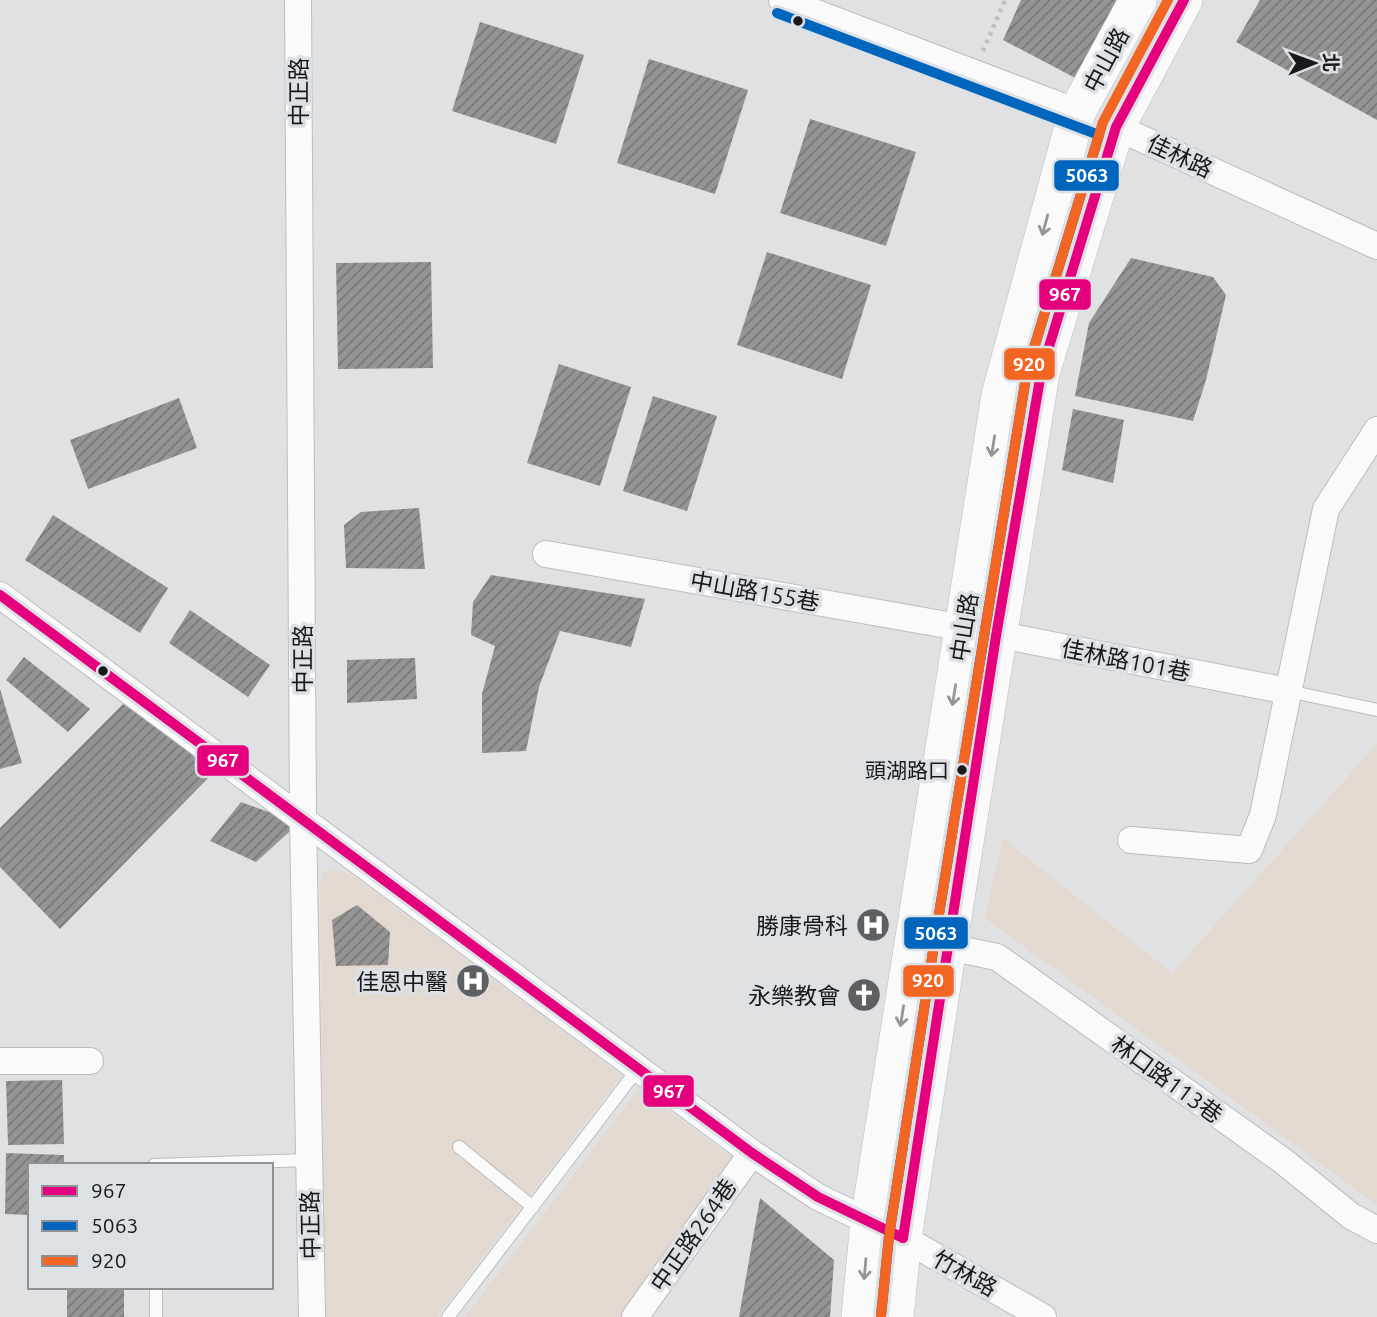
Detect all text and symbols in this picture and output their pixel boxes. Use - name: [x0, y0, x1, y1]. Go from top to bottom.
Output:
- unlabelled marker: [791, 14, 805, 28]
- street label: 中山路: [1079, 24, 1133, 96]
- north arrow: [1279, 28, 1349, 98]
- text: 北: [1320, 53, 1342, 72]
- street label: 中正路: [286, 58, 311, 127]
- street label: 佳林路: [1143, 130, 1217, 182]
- line badge: 5063: [1053, 159, 1120, 192]
- text: 5063: [1066, 164, 1108, 186]
- one-way arrow: [1038, 213, 1051, 235]
- line badge: 967: [1038, 278, 1092, 311]
- text: 967: [1049, 283, 1081, 305]
- line badge: 920: [1003, 347, 1056, 381]
- text: 920: [1013, 353, 1045, 375]
- one-way arrow: [986, 434, 999, 457]
- street label: 中山路155巷: [688, 567, 822, 615]
- street label: 中山路: [946, 591, 982, 663]
- street label: 中正路: [290, 625, 315, 694]
- street label: 佳林路101巷: [1059, 635, 1193, 685]
- unlabelled marker: [96, 664, 110, 678]
- one-way arrow: [947, 683, 960, 706]
- line badge: 967: [196, 744, 250, 777]
- text: 967: [207, 749, 239, 771]
- place label: 頭湖路口: [865, 758, 949, 782]
- marker: 頭湖路口: [955, 763, 969, 777]
- hospital icon: 勝康骨科: [854, 906, 892, 944]
- place label: 勝康骨科: [756, 913, 848, 938]
- line badge: 5063: [903, 916, 969, 950]
- text: 5063: [915, 922, 957, 944]
- hospital icon: 佳恩中醫: [454, 962, 492, 1000]
- line badge: 920: [902, 964, 955, 998]
- place label: 佳恩中醫: [356, 969, 448, 994]
- text: 920: [912, 969, 944, 991]
- church icon: 永樂教會: [845, 976, 883, 1014]
- place label: 永樂教會: [748, 983, 840, 1008]
- one-way arrow: [895, 1004, 908, 1027]
- street label: 林口路113巷: [1107, 1030, 1227, 1128]
- line badge: 967: [642, 1074, 695, 1108]
- text: 967: [653, 1080, 685, 1102]
- legend: [28, 1163, 273, 1289]
- street label: 中正路264巷: [645, 1174, 741, 1296]
- text: 967: [91, 1178, 127, 1202]
- street label: 中正路: [297, 1190, 323, 1260]
- text: 5063: [91, 1213, 138, 1237]
- street label: 竹林路: [929, 1245, 1001, 1301]
- text: 920: [91, 1248, 127, 1272]
- one-way arrow: [858, 1257, 871, 1280]

